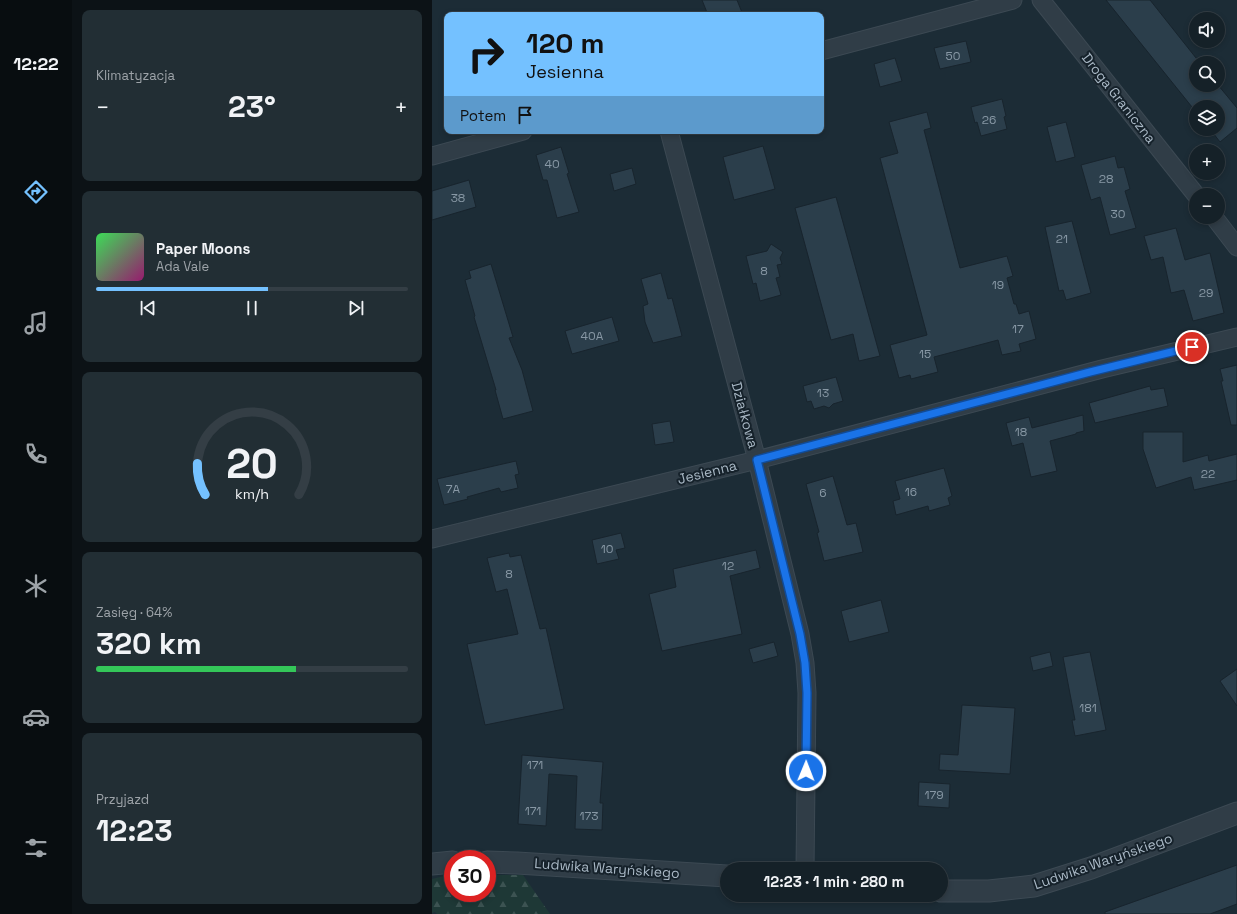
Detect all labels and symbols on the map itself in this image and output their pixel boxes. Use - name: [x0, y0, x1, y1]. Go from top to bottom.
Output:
- house number: 50: [946, 48, 960, 64]
- street label: Droga Graniczna: [1078, 49, 1160, 147]
- house number: 26: [982, 112, 996, 128]
- house number: 40: [544, 156, 560, 172]
- house number: 28: [1099, 171, 1113, 187]
- house number: 38: [451, 190, 465, 206]
- house number: 30: [1111, 206, 1125, 222]
- house number: 21: [1056, 231, 1068, 247]
- house number: 8: [760, 263, 768, 279]
- house number: 19: [992, 277, 1004, 293]
- house number: 29: [1199, 285, 1213, 301]
- house number: 17: [1012, 321, 1024, 337]
- house number: 40A: [581, 328, 604, 344]
- pin: [1175, 330, 1209, 364]
- house number: 15: [919, 346, 931, 362]
- street label: Działkowa: [728, 380, 762, 450]
- house number: 13: [817, 385, 829, 401]
- house number: 18: [1015, 424, 1027, 440]
- street label: Jesienna: [675, 456, 739, 488]
- house number: 22: [1201, 466, 1215, 482]
- house number: 7A: [446, 481, 461, 497]
- house number: 16: [905, 484, 917, 500]
- house number: 6: [819, 485, 827, 501]
- house number: 10: [601, 541, 613, 557]
- house number: 12: [722, 558, 734, 574]
- house number: 8: [505, 566, 513, 582]
- house number: 181: [1079, 700, 1097, 716]
- position arrow: [785, 750, 827, 792]
- house number: 171: [527, 757, 543, 773]
- house number: 179: [924, 787, 944, 803]
- house number: 171: [525, 803, 541, 819]
- house number: 173: [579, 808, 599, 824]
- street label: Ludwika Waryńskiego: [1031, 829, 1175, 893]
- speed limit sign: 30: [444, 850, 496, 902]
- street label: Ludwika Waryńskiego: [534, 854, 680, 882]

